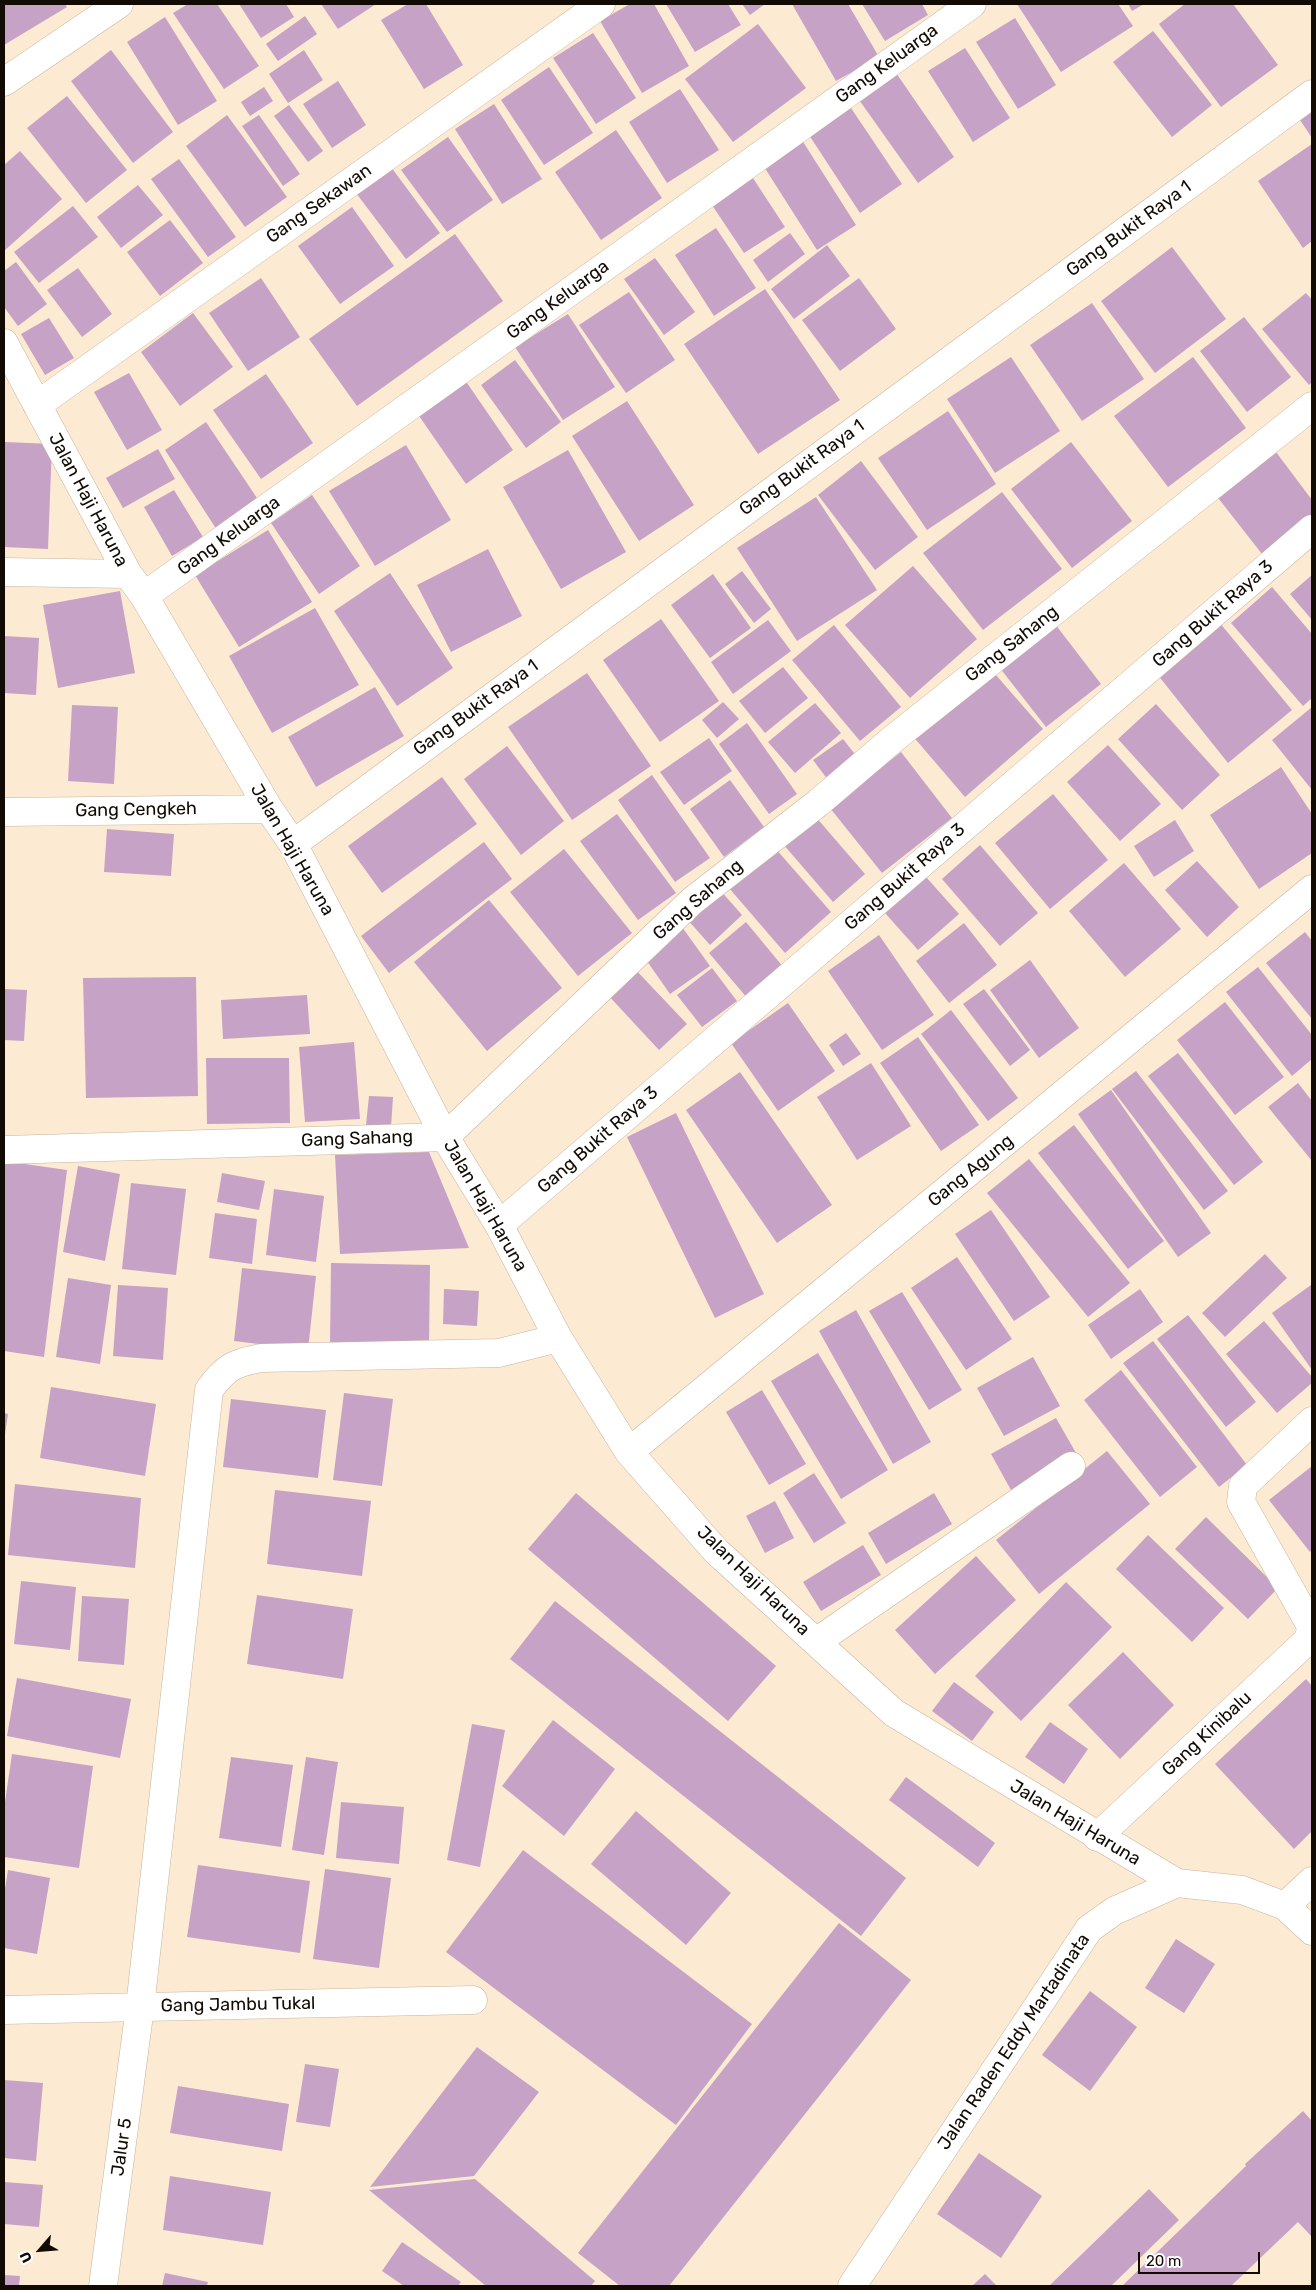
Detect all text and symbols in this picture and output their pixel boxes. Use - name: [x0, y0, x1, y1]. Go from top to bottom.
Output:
- street label: Gang Keluarga: [832, 20, 942, 108]
- street label: Gang Sekawan: [262, 160, 376, 248]
- street label: Gang Bukit Raya 1: [1062, 176, 1196, 282]
- street label: Gang Keluarga: [503, 256, 613, 344]
- street label: Gang Bukit Raya 1: [735, 415, 869, 521]
- street label: Jalan Haji Haruna: [44, 429, 132, 571]
- street label: Gang Keluarga: [174, 492, 284, 580]
- street label: Gang Bukit Raya 3: [1148, 556, 1278, 672]
- street label: Gang Sahang: [961, 601, 1063, 687]
- street label: Gang Bukit Raya 1: [409, 655, 543, 761]
- street label: Jalan Haji Haruna: [246, 780, 338, 920]
- street label: Gang Cengkeh: [75, 798, 197, 822]
- street label: Gang Bukit Raya 3: [840, 819, 970, 935]
- street label: Gang Sahang: [649, 855, 747, 945]
- street label: Gang Bukit Raya 3: [533, 1082, 663, 1198]
- street label: Gang Sahang: [301, 1126, 413, 1152]
- street label: Gang Agung: [924, 1130, 1018, 1212]
- street label: Jalan Haji Haruna: [439, 1136, 531, 1276]
- street label: Jalan Haji Haruna: [692, 1522, 814, 1640]
- street label: Gang Kinibalu: [1158, 1687, 1256, 1781]
- street label: Jalan Haji Haruna: [1006, 1775, 1144, 1871]
- street label: Jalan Raden Eddy Martadinata: [933, 1930, 1095, 2154]
- street label: Gang Jambu Tukal: [160, 1993, 316, 2017]
- street label: Jalur 5: [107, 2117, 137, 2177]
- north arrow: [15, 2225, 65, 2275]
- scale bar: [1141, 2242, 1264, 2274]
- text: U: [16, 2249, 36, 2265]
- text: 20 m: [1146, 2252, 1181, 2270]

